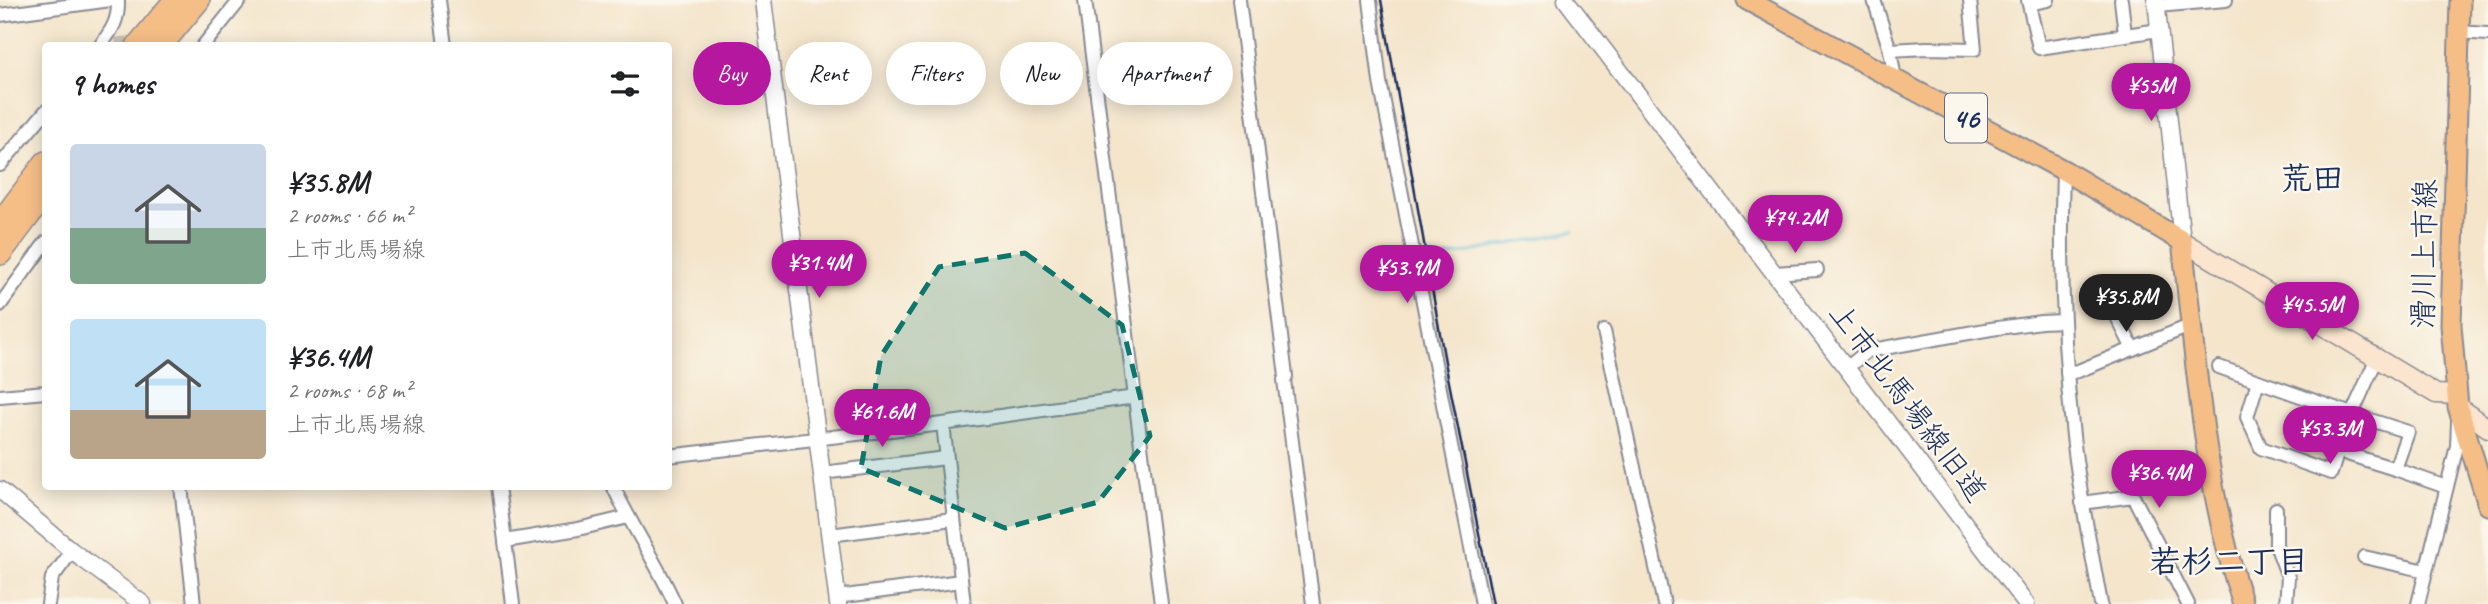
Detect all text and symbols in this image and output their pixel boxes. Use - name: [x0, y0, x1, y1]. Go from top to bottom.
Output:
- chip: Buy: [693, 42, 771, 105]
- chip: Rent: [785, 42, 872, 105]
- chip: Filters: [886, 42, 986, 105]
- chip: New: [1000, 42, 1083, 105]
- chip: Apartment: [1097, 42, 1233, 105]
- pin: ¥55M: [2110, 64, 2192, 123]
- text: 9 homes: [70, 65, 154, 103]
- icon: filters: [606, 65, 644, 103]
- text: ¥55M: [2127, 71, 2175, 100]
- road number: 46: [1945, 94, 1987, 142]
- district label: 荒田: [2280, 158, 2344, 199]
- text: ¥35.8M: [287, 163, 368, 201]
- icon: home: [126, 172, 210, 256]
- street label: 滑川上市線: [2404, 179, 2444, 329]
- pin: ¥74.2M: [1738, 196, 1852, 255]
- text: 2 rooms · 66 m²: [287, 201, 411, 230]
- text: ¥74.2M: [1764, 203, 1826, 232]
- text: 上市北馬場線: [287, 235, 425, 264]
- pin: ¥31.4M: [762, 240, 876, 300]
- pin: ¥53.9M: [1350, 246, 1464, 305]
- text: ¥31.4M: [788, 248, 850, 277]
- text: ¥53.9M: [1376, 253, 1438, 282]
- pin: ¥35.8M: [2069, 274, 2183, 334]
- text: ¥35.8M: [2095, 282, 2157, 311]
- pin: ¥45.5M: [2255, 282, 2369, 342]
- text: ¥45.5M: [2281, 290, 2343, 319]
- street label: 上市北馬場線旧道: [1821, 295, 1995, 509]
- text: ¥36.4M: [287, 338, 369, 376]
- icon: home: [126, 347, 210, 431]
- text: 2 rooms · 68 m²: [287, 376, 411, 405]
- pin: ¥61.6M: [825, 390, 939, 449]
- text: ¥61.6M: [850, 397, 914, 426]
- pin: ¥53.3M: [2273, 406, 2387, 466]
- text: 上市北馬場線: [287, 410, 425, 439]
- text: ¥53.3M: [2299, 414, 2361, 443]
- pin: ¥36.4M: [2102, 450, 2216, 510]
- text: ¥36.4M: [2127, 458, 2191, 487]
- district label: 若杉二丁目: [2149, 541, 2309, 582]

